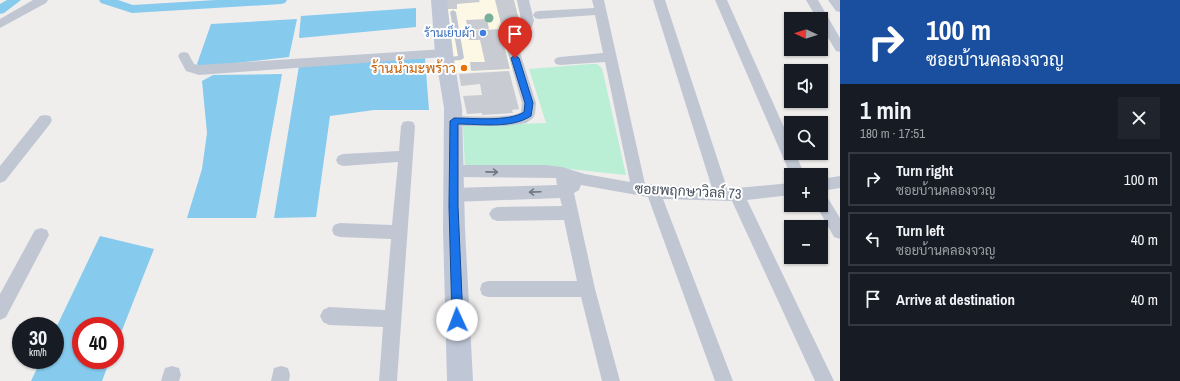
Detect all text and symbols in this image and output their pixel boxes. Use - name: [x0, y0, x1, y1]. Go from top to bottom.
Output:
- text: 100 m: [926, 11, 991, 49]
- north arrow: [784, 12, 828, 56]
- map controls: [784, 12, 828, 264]
- icon: right: [860, 16, 912, 68]
- pin: [498, 17, 532, 58]
- icon: arrive: [504, 23, 526, 45]
- place label: ร้านเย็บผ้า: [424, 24, 475, 41]
- marker: ร้านเย็บผ้า: [478, 28, 488, 38]
- text: ซอยบ้านคลองจวญ: [926, 47, 1064, 72]
- place label: ร้านน้ำมะพร้าว: [371, 56, 456, 77]
- marker: ร้านน้ำมะพร้าว: [459, 63, 469, 73]
- button: sound: [784, 64, 828, 108]
- text: 1 min: [860, 94, 911, 126]
- button: close: [1118, 97, 1160, 139]
- button: search: [784, 116, 828, 160]
- text: 180 m · 17:51: [860, 125, 925, 142]
- text: Turn right: [896, 160, 953, 181]
- one-way arrow: [485, 168, 498, 175]
- button: +: [784, 168, 828, 212]
- icon: right: [862, 168, 884, 190]
- text: 100 m: [1124, 169, 1158, 190]
- street label: ซอยพฤกษาวิลล์ 73: [634, 179, 742, 203]
- text: ซอยบ้านคลองจวญ: [896, 182, 996, 199]
- one-way arrow: [529, 188, 542, 196]
- button: −: [784, 220, 828, 264]
- text: Turn left: [896, 220, 944, 241]
- icon: left: [862, 228, 884, 250]
- text: 40 m: [1131, 229, 1158, 250]
- text: ซอยบ้านคลองจวญ: [896, 242, 996, 259]
- icon: arrive: [862, 288, 884, 310]
- text: Arrive at destination: [896, 289, 1015, 310]
- text: 40 m: [1131, 289, 1158, 310]
- position arrow: [436, 299, 478, 341]
- speed limit sign: 40: [72, 317, 124, 369]
- text: 30: [29, 324, 47, 351]
- text: km/h: [29, 346, 47, 359]

